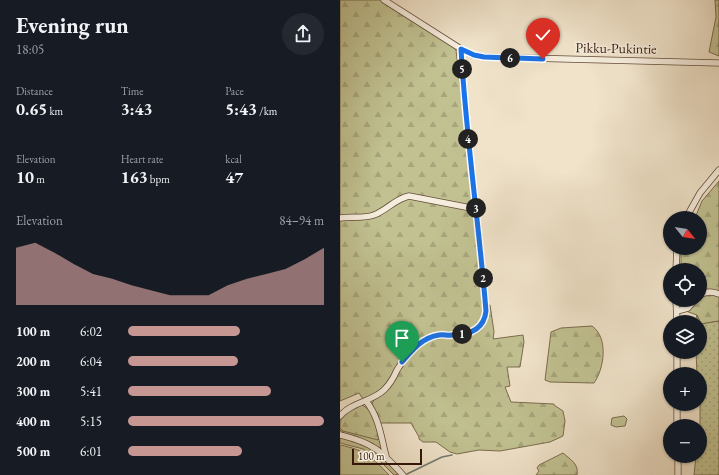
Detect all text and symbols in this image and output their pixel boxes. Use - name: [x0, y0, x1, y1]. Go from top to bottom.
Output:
- text: Evening run: [16, 11, 129, 40]
- button: share: [282, 13, 324, 55]
- pin: [526, 18, 560, 59]
- icon: check: [532, 24, 554, 46]
- street label: Pikku-Pukintie: [575, 38, 657, 58]
- text: 18:05: [16, 41, 44, 58]
- pin: 6: [500, 48, 520, 68]
- text: 6: [507, 51, 513, 65]
- pin: 5: [452, 59, 472, 79]
- text: 5: [459, 62, 465, 76]
- text: Distance: [16, 84, 53, 98]
- text: Time: [121, 84, 144, 98]
- text: Pace: [225, 84, 244, 98]
- text: 0.65: [16, 98, 47, 120]
- text: 3:43: [121, 98, 152, 120]
- text: 5:43: [225, 98, 257, 120]
- text: km: [47, 104, 63, 118]
- text: /km: [257, 104, 277, 118]
- pin: 4: [458, 129, 478, 149]
- text: 4: [465, 132, 471, 146]
- text: Elevation: [16, 152, 56, 166]
- text: Heart rate: [121, 152, 163, 166]
- text: kcal: [225, 152, 242, 166]
- text: 10: [16, 166, 34, 188]
- text: 163: [121, 166, 148, 188]
- text: 47: [225, 166, 243, 188]
- text: m: [34, 172, 45, 186]
- text: bpm: [148, 172, 170, 186]
- pin: 3: [466, 198, 486, 218]
- text: 3: [473, 201, 479, 215]
- north arrow: [663, 211, 707, 255]
- map controls: [663, 211, 707, 463]
- text: Elevation: [16, 212, 63, 229]
- text: 84–94 m: [279, 212, 324, 229]
- button: locate: [663, 263, 707, 307]
- pin: 2: [473, 268, 493, 288]
- text: 2: [480, 271, 486, 285]
- button: layers: [663, 315, 707, 359]
- pin: [385, 321, 419, 362]
- text: 100 m: [16, 323, 50, 340]
- text: 6:02: [80, 323, 102, 340]
- pin: 1: [452, 324, 472, 344]
- icon: arrive: [391, 327, 413, 349]
- text: 1: [459, 327, 465, 341]
- text: 200 m: [16, 353, 50, 370]
- text: 6:04: [80, 353, 102, 370]
- button: +: [663, 367, 707, 411]
- text: 300 m: [16, 383, 50, 400]
- text: 5:41: [80, 383, 102, 400]
- text: 400 m: [16, 413, 50, 430]
- text: 5:15: [80, 413, 102, 430]
- button: −: [663, 419, 707, 463]
- text: 500 m: [16, 443, 50, 460]
- text: 6:01: [80, 443, 102, 460]
- scale bar: [352, 447, 422, 466]
- text: 100 m: [358, 449, 385, 463]

